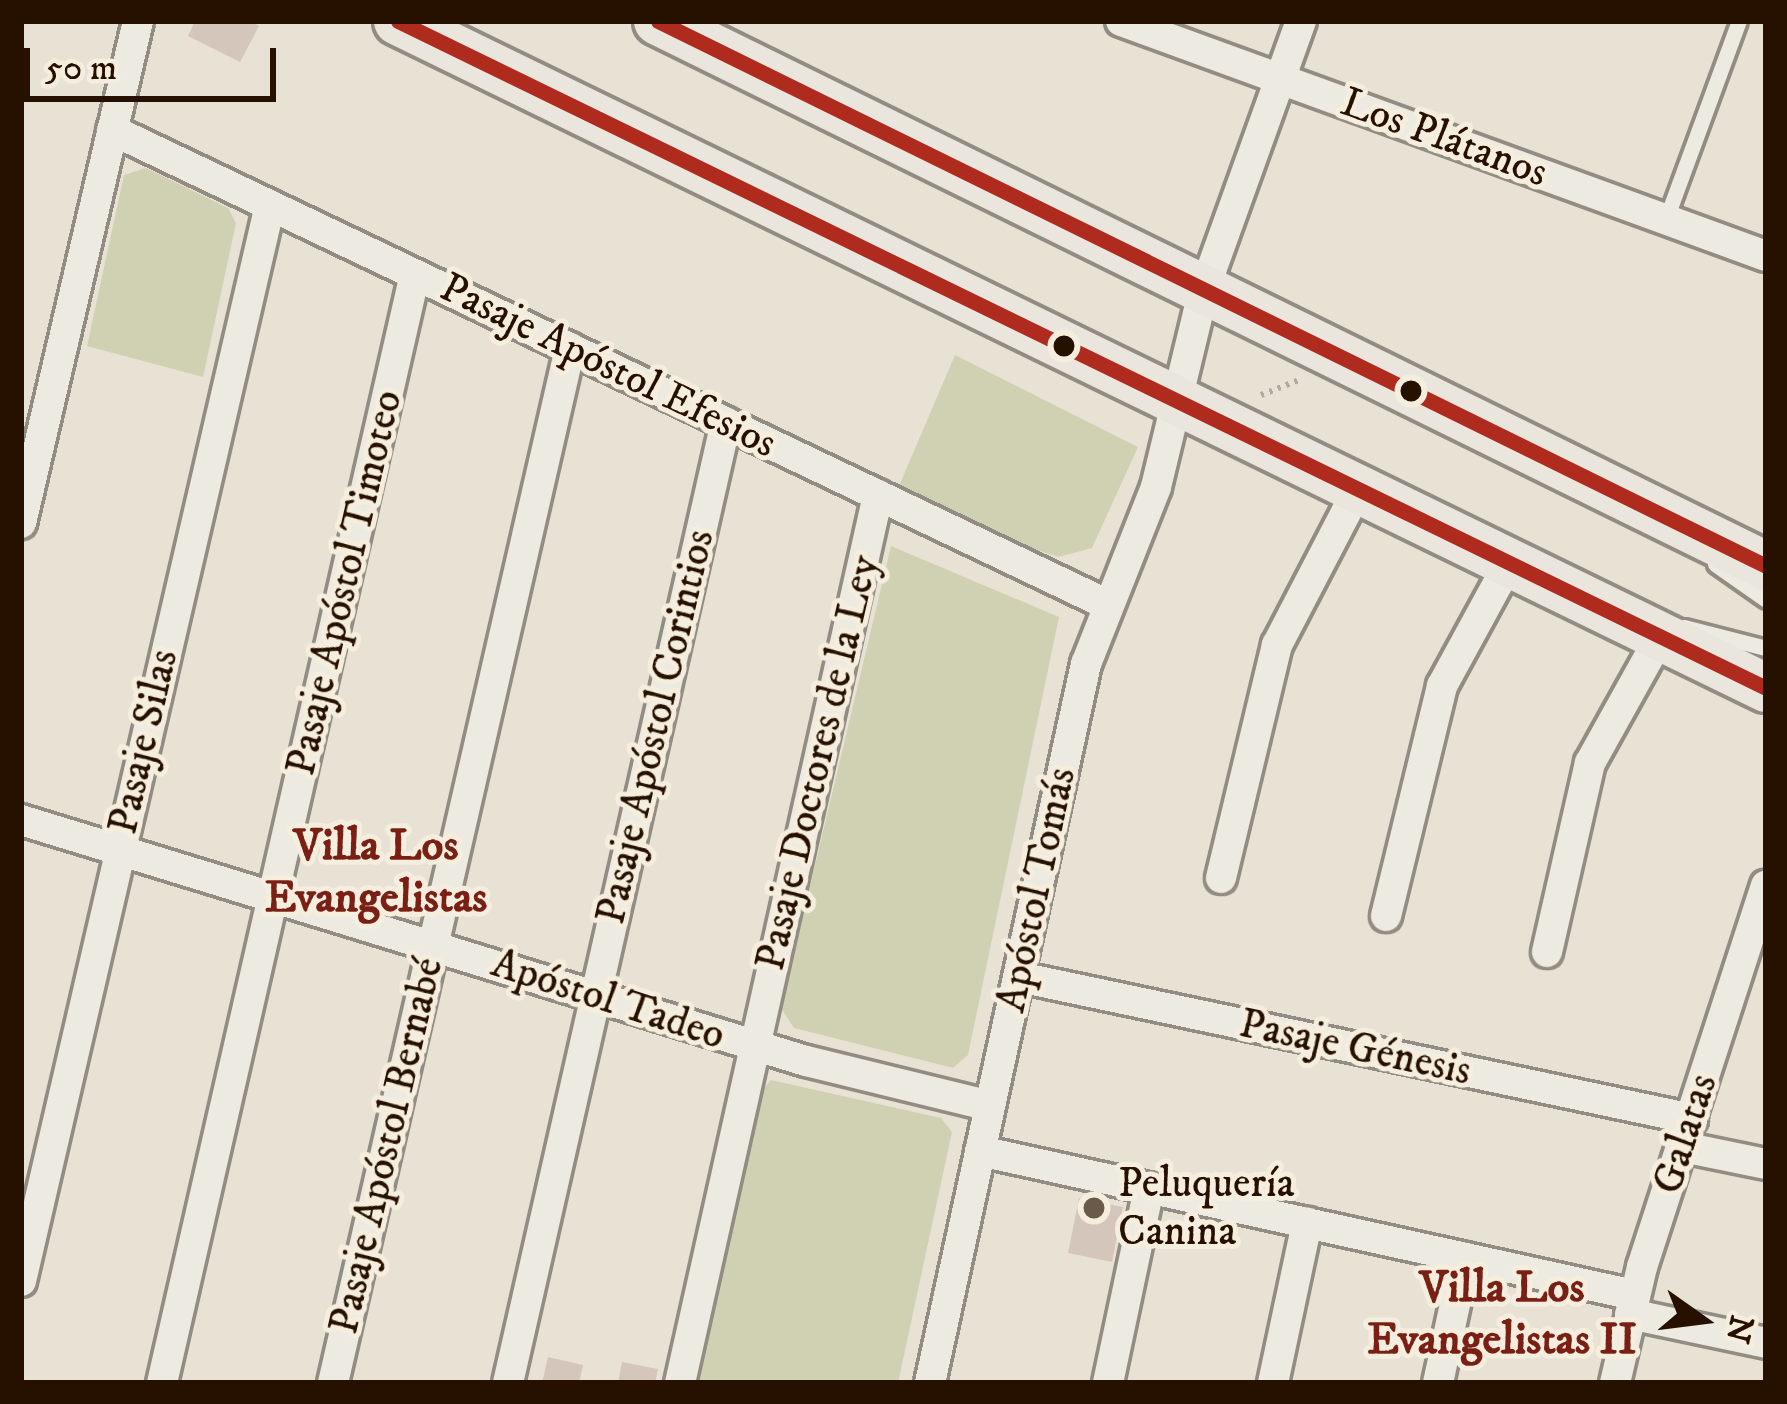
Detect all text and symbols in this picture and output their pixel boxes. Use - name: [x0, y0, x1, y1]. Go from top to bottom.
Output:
- scale bar: [30, 24, 282, 98]
- text: 50 m: [45, 46, 117, 91]
- street label: Los Plátanos: [1334, 77, 1554, 199]
- street label: Pasaje Apóstol Efesios: [432, 263, 784, 469]
- unlabelled marker: [1053, 335, 1075, 357]
- unlabelled marker: [1400, 380, 1422, 402]
- street label: Pasaje Apóstol Timoteo: [276, 386, 414, 780]
- street label: Pasaje Apóstol Corintios: [586, 525, 726, 929]
- street label: Pasaje Doctores de la Ley: [746, 550, 890, 976]
- street label: Pasaje Silas: [98, 645, 190, 839]
- street label: Apóstol Tomás: [986, 763, 1088, 1017]
- district label: Villa Los Evangelistas: [265, 820, 487, 926]
- street label: Apóstol Tadeo: [485, 939, 731, 1061]
- street label: Pasaje Apóstol Bernabé: [319, 953, 455, 1339]
- street label: Pasaje Génesis: [1235, 999, 1475, 1097]
- street label: Galatas: [1643, 1068, 1729, 1200]
- place label: Peluquería Canina: [1118, 1159, 1295, 1258]
- marker: Peluquería Canina: [1081, 1195, 1107, 1221]
- north arrow: [1643, 1260, 1763, 1380]
- district label: Villa Los Evangelistas II: [1367, 1262, 1637, 1368]
- text: N: [1715, 1311, 1762, 1347]

